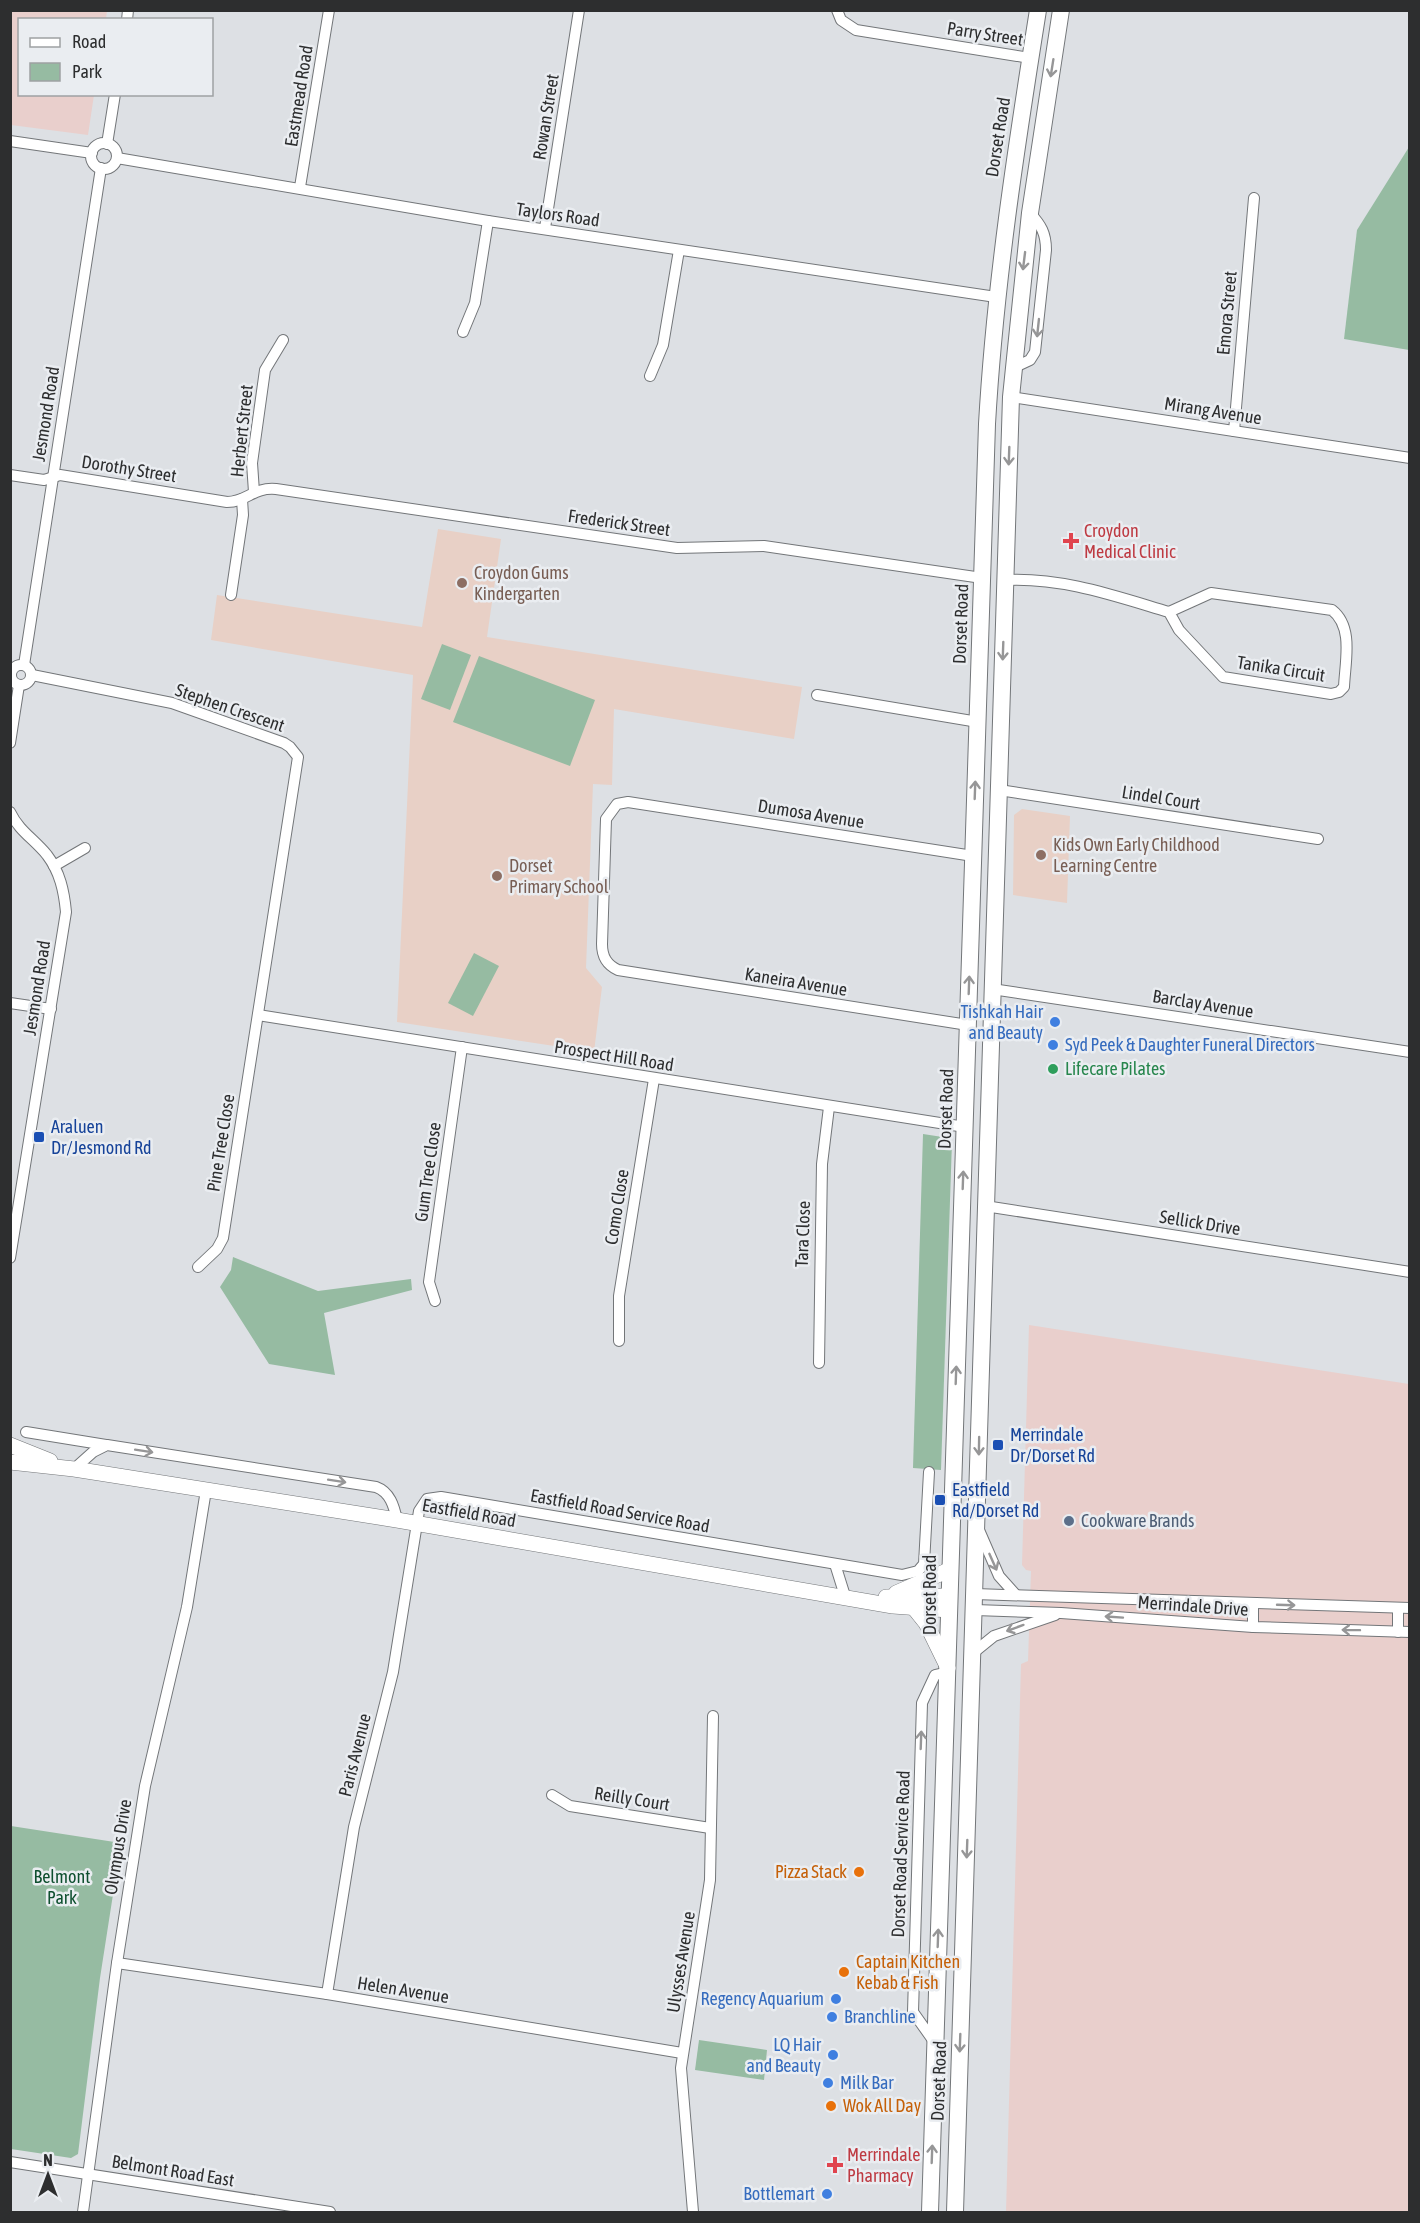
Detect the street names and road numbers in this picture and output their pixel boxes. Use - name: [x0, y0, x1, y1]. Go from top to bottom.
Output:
- street label: Parry Street: [945, 17, 1025, 50]
- street label: Eastmead Road: [280, 44, 317, 148]
- street label: Rowan Street: [528, 72, 563, 161]
- street label: Dorset Road: [981, 96, 1014, 178]
- street label: Taylors Road: [515, 198, 601, 231]
- street label: Emora Street: [1212, 270, 1241, 356]
- street label: Jesmond Road: [28, 365, 63, 463]
- street label: Herbert Street: [226, 384, 257, 478]
- street label: Mirang Avenue: [1163, 392, 1263, 429]
- street label: Dorothy Street: [80, 451, 178, 486]
- street label: Frederick Street: [567, 505, 672, 540]
- street label: Dorset Road: [949, 583, 972, 665]
- street label: Tanika Circuit: [1236, 651, 1327, 686]
- street label: Stephen Crescent: [173, 679, 288, 736]
- street label: Lindel Court: [1120, 781, 1202, 814]
- street label: Dumosa Avenue: [756, 795, 866, 832]
- street label: Jesmond Road: [19, 939, 54, 1037]
- street label: Kaneira Avenue: [743, 963, 849, 1000]
- street label: Barclay Avenue: [1151, 985, 1255, 1022]
- street label: Prospect Hill Road: [553, 1036, 675, 1075]
- street label: Dorset Road: [934, 1068, 957, 1150]
- street label: Pine Tree Close: [202, 1093, 239, 1193]
- street label: Gum Tree Close: [410, 1121, 445, 1223]
- street label: Como Close: [600, 1168, 633, 1246]
- street label: Tara Close: [791, 1200, 814, 1268]
- street label: Sellick Drive: [1158, 1206, 1242, 1239]
- street label: Eastfield Road Service Road: [529, 1484, 711, 1537]
- street label: Eastfield Road: [421, 1494, 518, 1531]
- street label: Dorset Road: [919, 1555, 940, 1635]
- street label: Merrindale Drive: [1137, 1591, 1249, 1620]
- street label: Paris Avenue: [334, 1711, 375, 1799]
- street label: Dorset Road Service Road: [887, 1770, 914, 1938]
- street label: Reilly Court: [593, 1782, 671, 1815]
- street label: Olympus Drive: [100, 1798, 135, 1896]
- street label: Ulysses Avenue: [662, 1910, 699, 2014]
- street label: Helen Avenue: [356, 1972, 450, 2007]
- street label: Dorset Road: [927, 2040, 950, 2122]
- street label: Belmont Road East: [110, 2150, 236, 2191]

